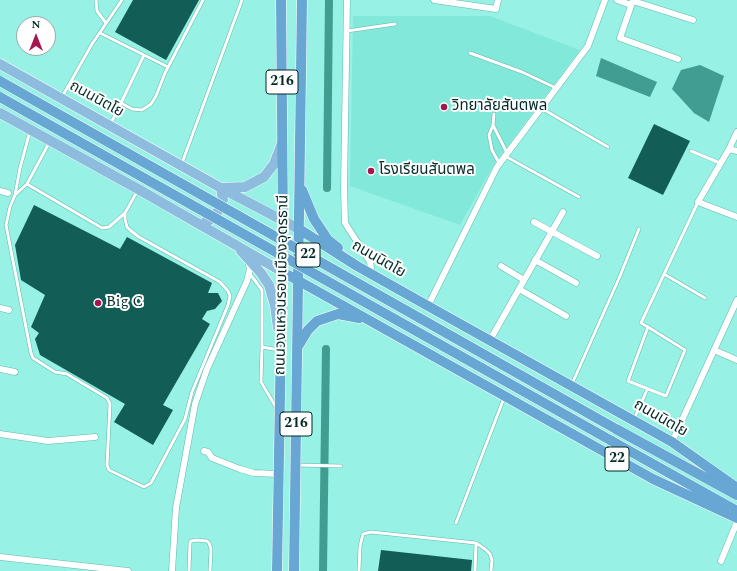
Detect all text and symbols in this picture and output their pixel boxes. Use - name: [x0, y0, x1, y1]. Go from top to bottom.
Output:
- north arrow: [16, 16, 56, 56]
- text: N: [32, 16, 40, 33]
- road number: 216: [266, 70, 298, 94]
- street label: ถนนนิตโย: [66, 78, 126, 122]
- place label: วิทยาลัยสันตพล: [452, 98, 547, 116]
- marker: วิทยาลัยสันตพล: [439, 102, 449, 112]
- place label: โรงเรียนสันตพล: [379, 162, 475, 180]
- marker: โรงเรียนสันตพล: [366, 166, 376, 176]
- street label: ถนนวงแหวนรอบเมืองอุดรธานี: [272, 195, 294, 375]
- street label: ถนนนิตโย: [348, 237, 408, 283]
- road number: 22: [296, 243, 320, 267]
- place label: Big C: [106, 294, 143, 312]
- marker: Big C: [93, 298, 103, 308]
- street label: ถนนนิตโย: [630, 396, 690, 442]
- road number: 216: [280, 412, 312, 436]
- road number: 22: [605, 447, 629, 471]

